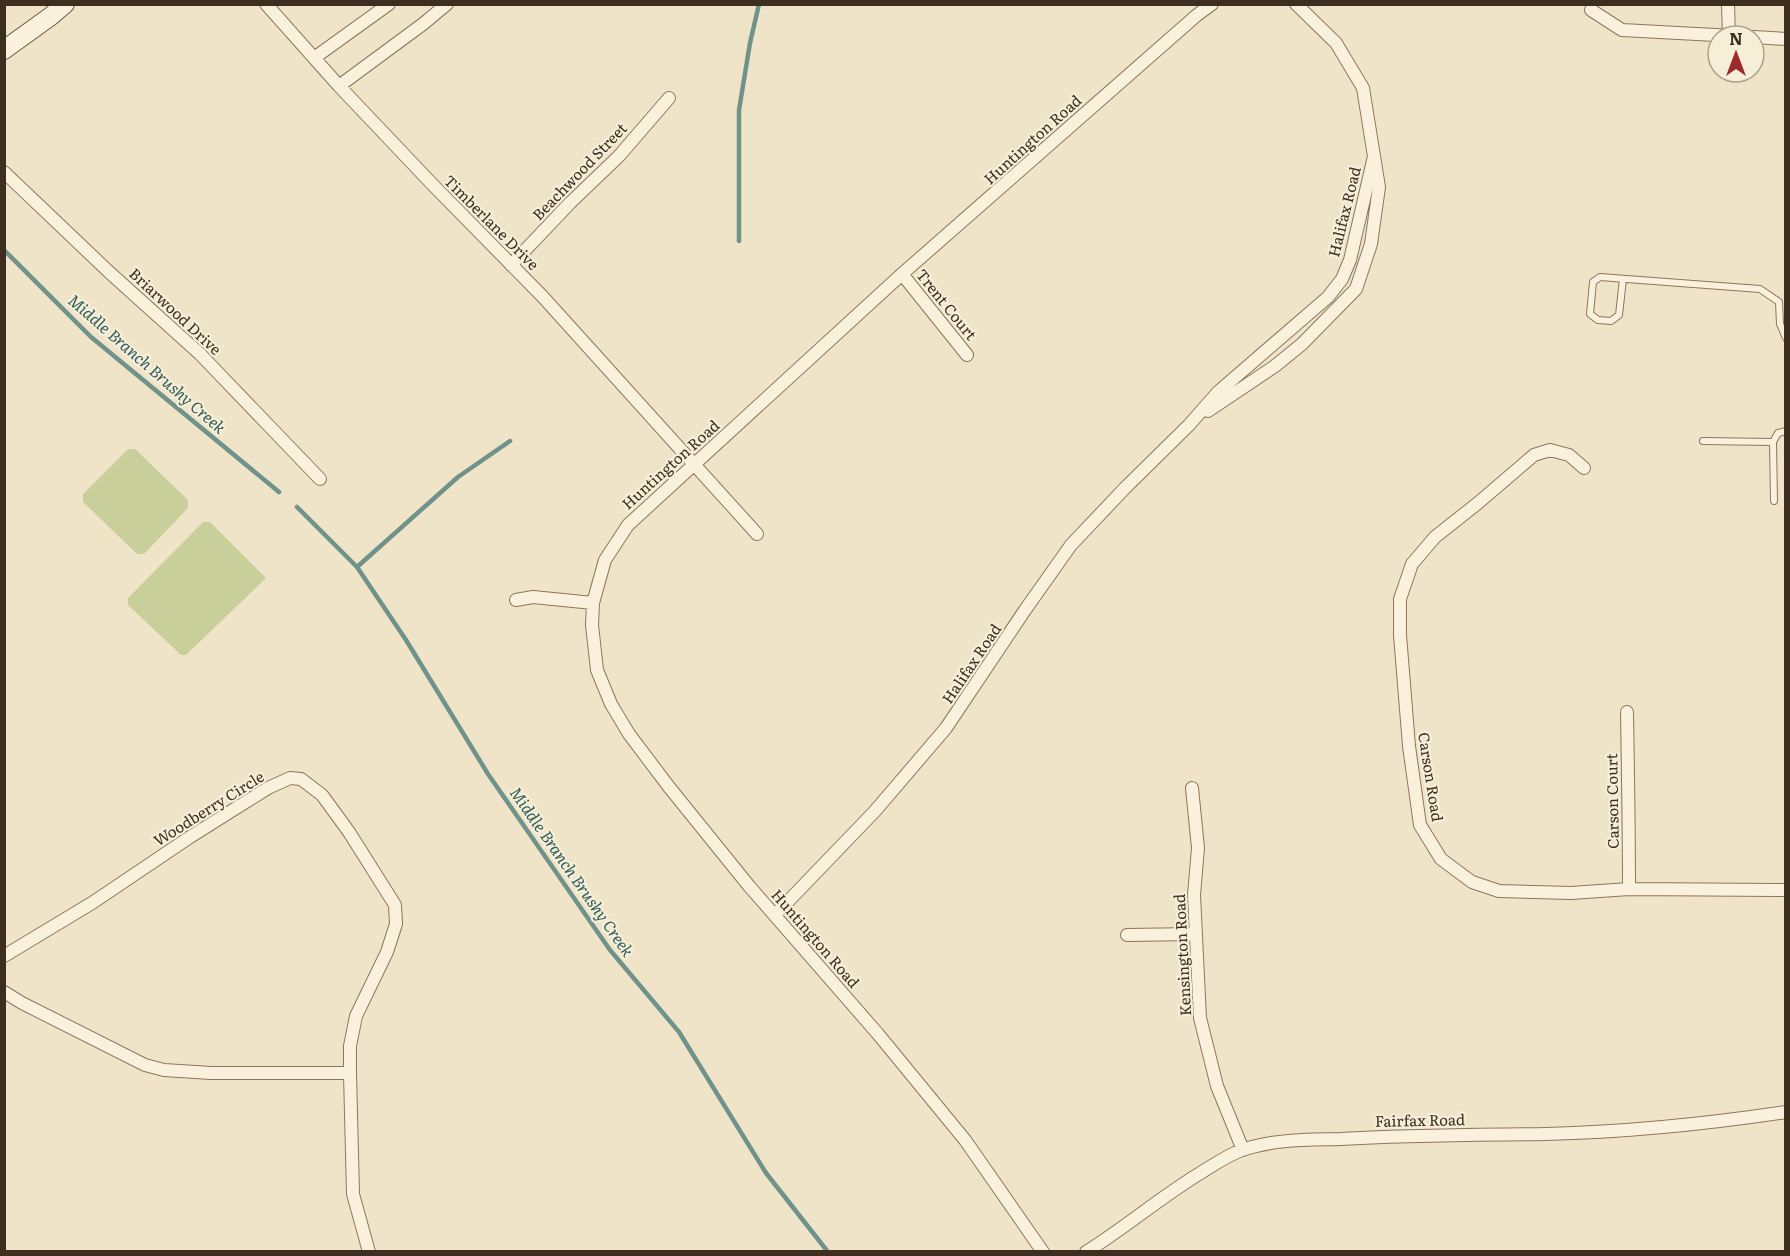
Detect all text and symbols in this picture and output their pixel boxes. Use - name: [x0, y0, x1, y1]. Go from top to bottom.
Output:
- north arrow: [1706, 24, 1766, 84]
- text: N: [1729, 26, 1743, 50]
- street label: Huntington Road: [978, 89, 1086, 189]
- street label: Beachwood Street: [526, 117, 632, 225]
- street label: Halifax Road: [1321, 164, 1366, 259]
- street label: Timberlane Drive: [439, 169, 545, 275]
- street label: Briarwood Drive: [125, 262, 227, 360]
- street label: Trent Court: [911, 264, 983, 345]
- water label: Middle Branch Brushy Creek: [63, 288, 232, 439]
- street label: Huntington Road: [616, 414, 724, 514]
- street label: Halifax Road: [935, 618, 1006, 708]
- street label: Carson Road: [1413, 730, 1450, 823]
- street label: Carson Court: [1599, 753, 1624, 849]
- street label: Woodberry Circle: [148, 764, 268, 851]
- water label: Middle Branch Brushy Creek: [505, 782, 641, 961]
- street label: Huntington Road: [767, 883, 866, 993]
- street label: Kensington Road: [1167, 893, 1196, 1017]
- street label: Fairfax Road: [1375, 1107, 1465, 1132]

